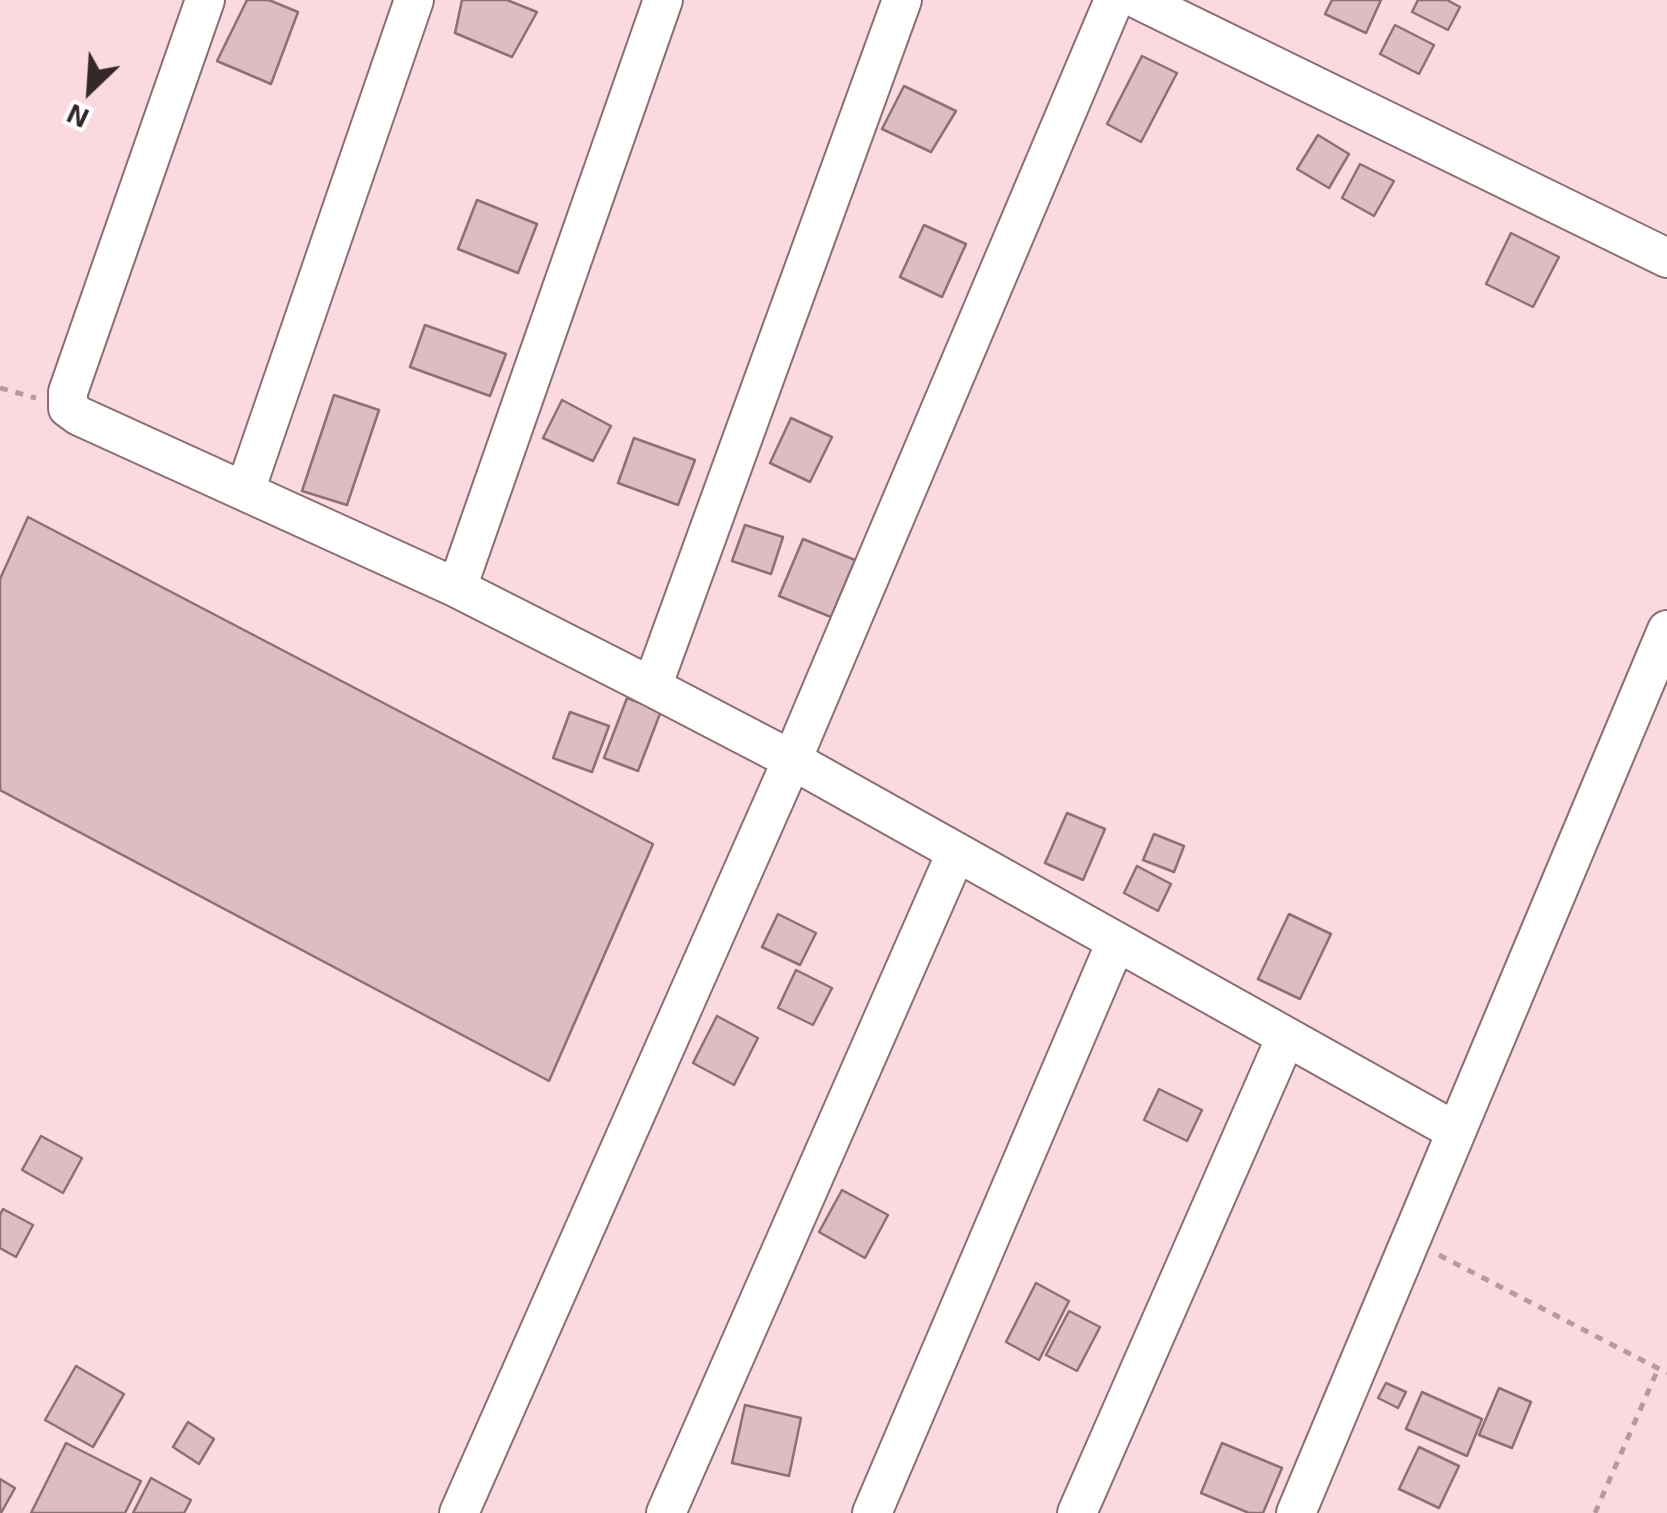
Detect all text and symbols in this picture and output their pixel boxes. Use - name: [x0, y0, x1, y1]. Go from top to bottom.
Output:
- north arrow: [40, 40, 140, 140]
- text: N: [61, 98, 94, 137]

